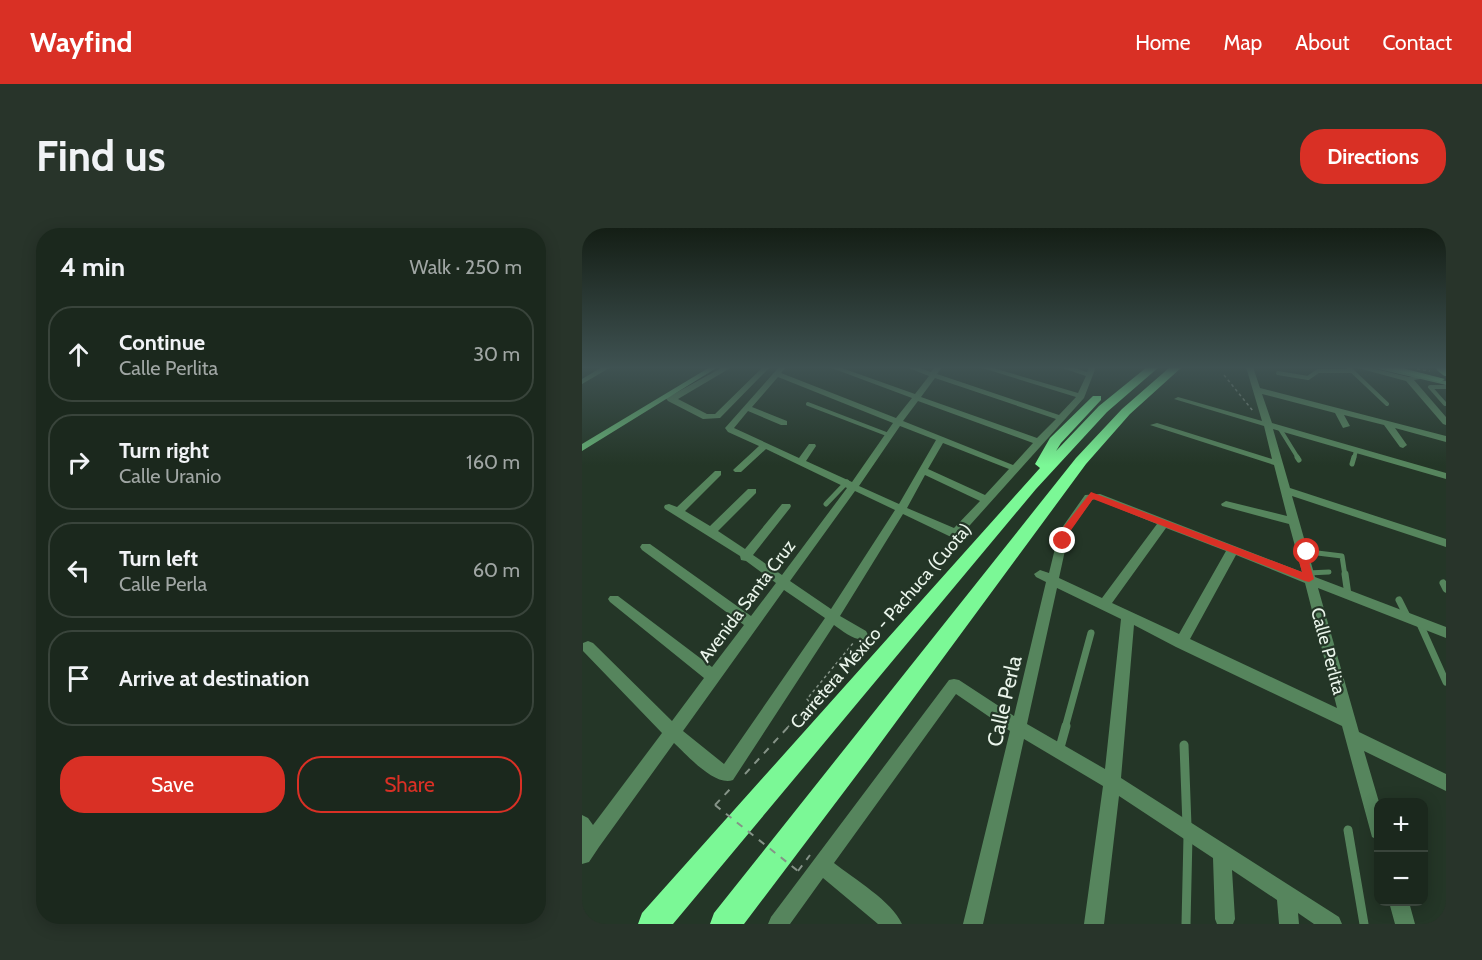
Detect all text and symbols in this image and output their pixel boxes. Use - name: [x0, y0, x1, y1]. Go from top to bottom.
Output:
- text: Wayfind: [30, 25, 132, 59]
- text: Home: [1135, 30, 1191, 55]
- text: Map: [1224, 30, 1262, 55]
- text: About: [1295, 30, 1349, 55]
- text: Contact: [1382, 30, 1452, 55]
- button: Directions: [1300, 129, 1446, 184]
- text: Find us: [36, 130, 165, 182]
- text: 4 min: [60, 251, 125, 283]
- text: Walk · 250 m: [410, 255, 522, 279]
- text: Continue: [119, 329, 205, 356]
- icon: ahead: [62, 338, 95, 371]
- text: 30 m: [473, 342, 520, 366]
- text: Calle Perlita: [119, 356, 218, 380]
- text: Turn right: [119, 437, 209, 464]
- icon: right: [62, 446, 95, 479]
- text: 160 m: [466, 450, 520, 474]
- text: Calle Uranio: [119, 464, 221, 488]
- street label: Carretera México - Pachuca (Cuota): [786, 519, 976, 733]
- route end: [1049, 527, 1075, 553]
- street label: Avenida Santa Cruz: [694, 535, 800, 666]
- route start: [1293, 538, 1319, 564]
- text: Turn left: [119, 545, 198, 572]
- icon: left: [62, 554, 95, 587]
- text: 60 m: [473, 558, 520, 582]
- text: Calle Perla: [119, 572, 207, 596]
- street label: Calle Perlita: [1306, 605, 1350, 697]
- street label: Calle Perla: [981, 653, 1027, 749]
- icon: arrive: [62, 662, 95, 695]
- text: Arrive at destination: [119, 665, 309, 692]
- button: Save: [60, 756, 285, 813]
- button: Share: [297, 756, 522, 813]
- map controls: [1374, 798, 1428, 906]
- button: +: [1374, 798, 1428, 852]
- button: −: [1374, 852, 1428, 906]

